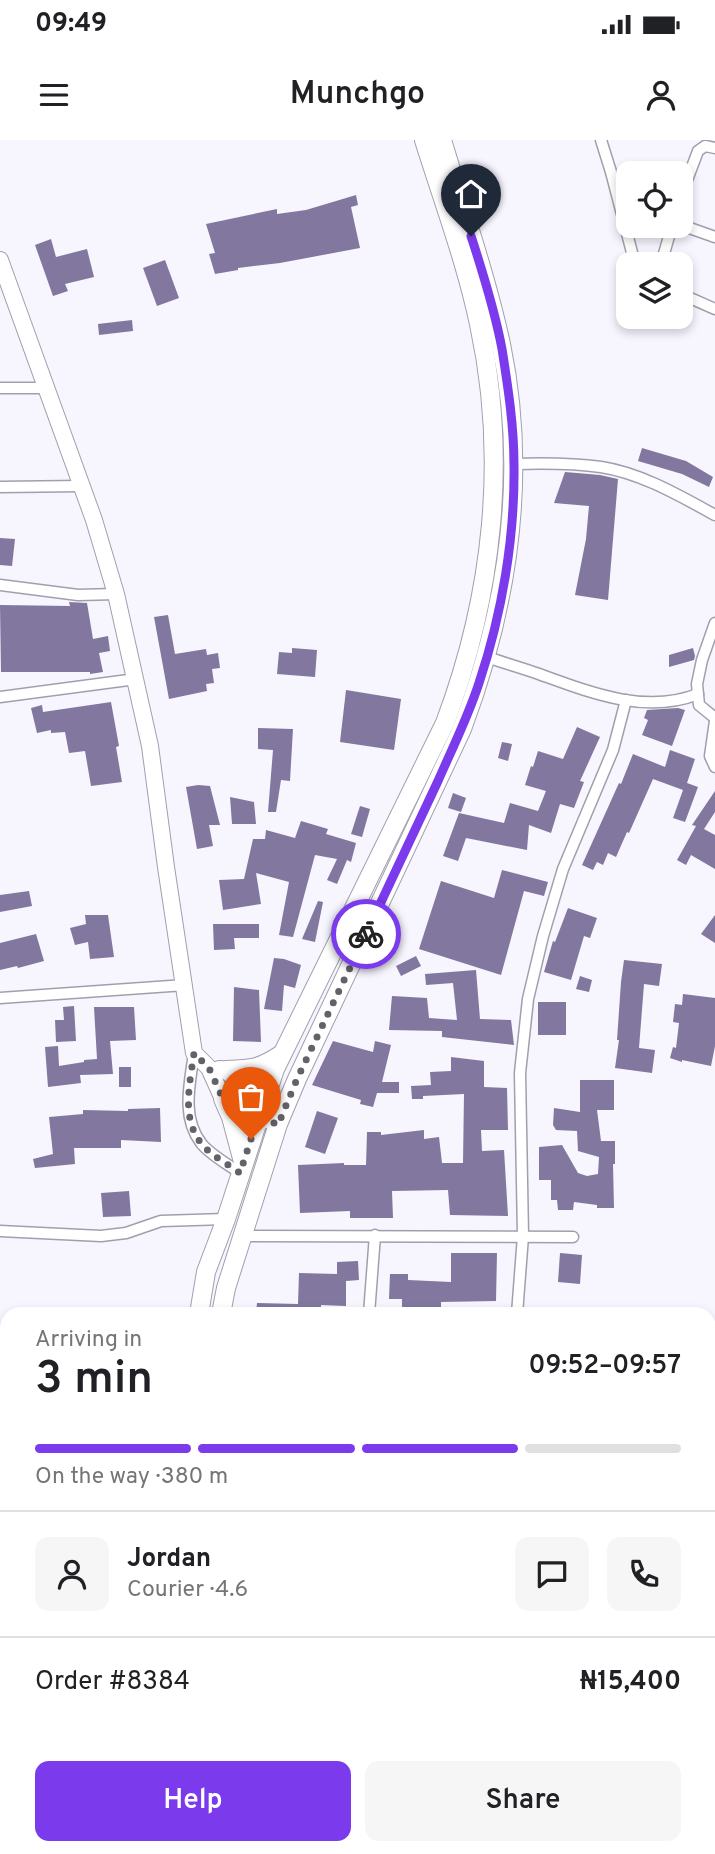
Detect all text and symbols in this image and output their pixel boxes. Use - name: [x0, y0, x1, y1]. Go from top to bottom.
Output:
- text: 09:49: [35, 8, 107, 41]
- text: Munchgo: [290, 75, 425, 115]
- icon: menu: [35, 76, 73, 114]
- icon: person: [642, 76, 680, 114]
- map controls: [616, 161, 693, 329]
- button: locate: [616, 161, 693, 238]
- pin: [441, 164, 501, 236]
- icon: home: [452, 175, 490, 213]
- button: layers: [616, 252, 693, 329]
- courier: [331, 899, 401, 969]
- icon: bike: [347, 915, 385, 953]
- pin: [221, 1067, 281, 1139]
- icon: bag: [232, 1078, 270, 1116]
- text: Arriving in: [35, 1326, 142, 1355]
- text: 09:52–09:57: [528, 1350, 681, 1383]
- text: 3 min: [35, 1351, 153, 1410]
- text: On the way · 380 m: [35, 1463, 228, 1492]
- button: person: [35, 1537, 109, 1611]
- button: chat: [515, 1537, 589, 1611]
- button: phone: [607, 1537, 681, 1611]
- text: Jordan: [127, 1543, 211, 1576]
- text: Courier · 4.6: [127, 1576, 248, 1605]
- text: Order #8384: [35, 1666, 190, 1699]
- text: ₦15,400: [580, 1666, 681, 1699]
- button: Help: [35, 1761, 351, 1841]
- button: Share: [365, 1761, 681, 1841]

